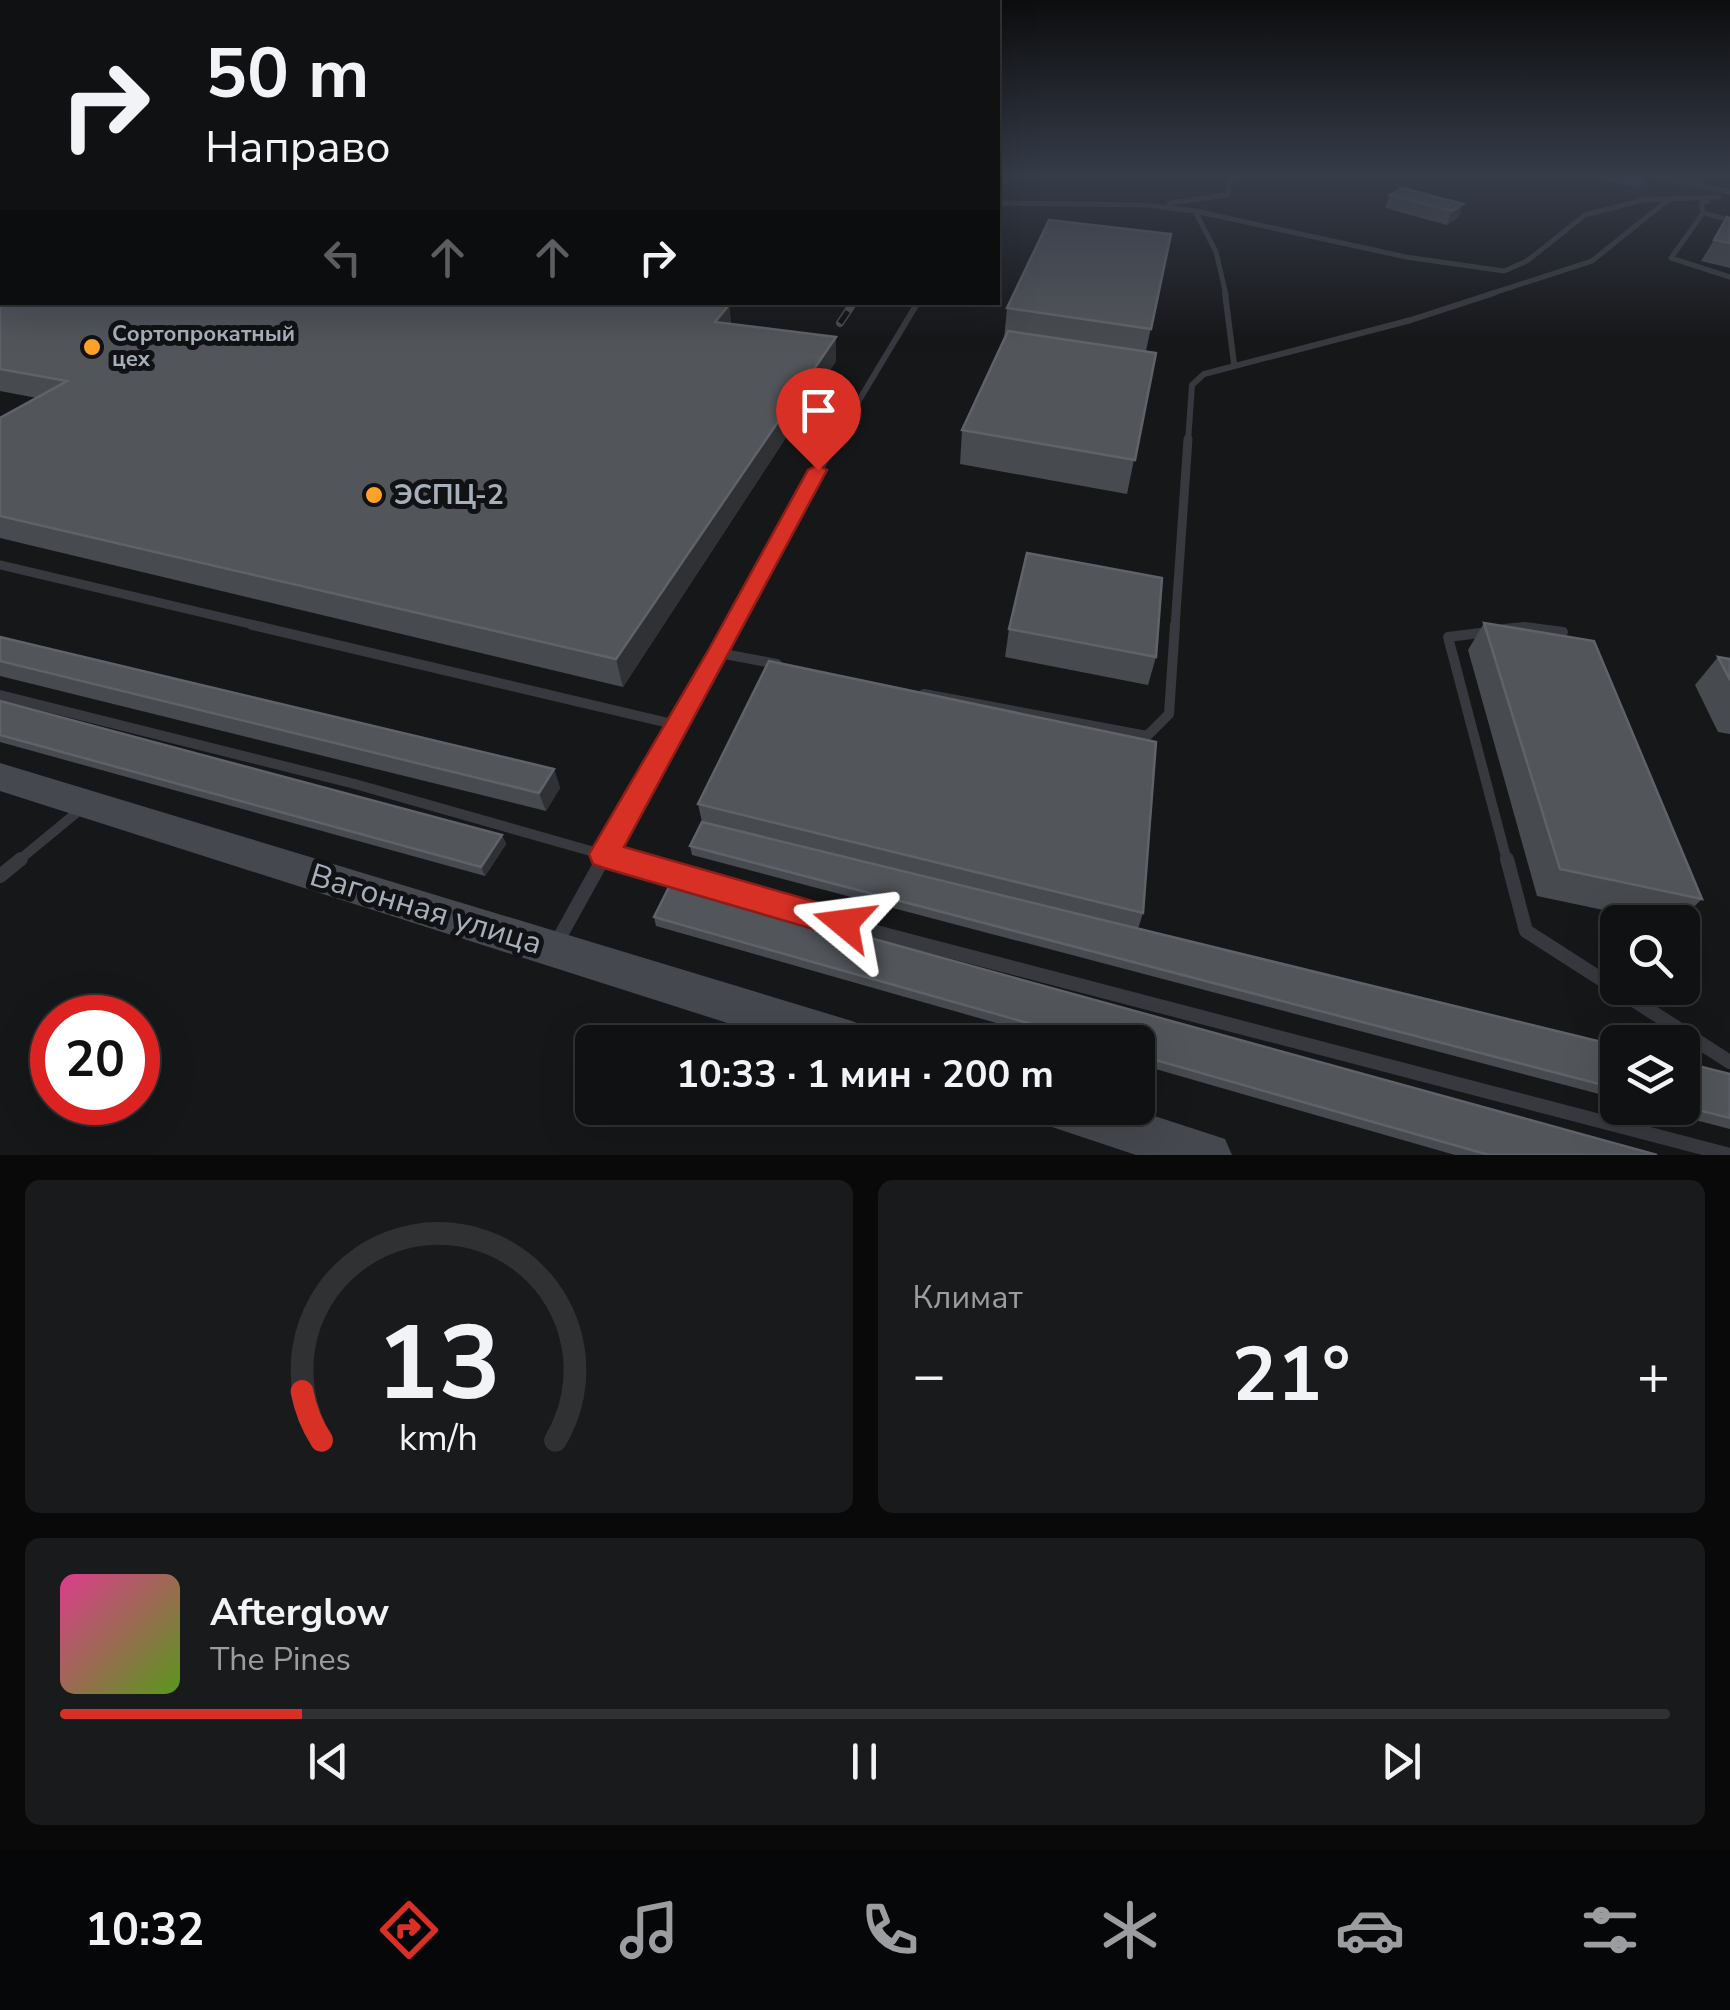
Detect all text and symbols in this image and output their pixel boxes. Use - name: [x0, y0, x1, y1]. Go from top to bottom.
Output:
- text: 50 m: [205, 26, 369, 122]
- icon: right: [40, 40, 170, 170]
- text: Направо: [205, 117, 391, 178]
- icon: left: [315, 230, 370, 285]
- icon: ahead: [420, 230, 475, 285]
- icon: ahead: [525, 230, 580, 285]
- icon: right: [630, 230, 685, 285]
- place label: Сортопрокатный цех: [112, 319, 295, 374]
- marker: Сортопрокатный цех: [81, 336, 103, 358]
- pin: [776, 368, 861, 471]
- icon: arrive: [791, 383, 846, 438]
- place label: ЭСПЦ-2: [394, 476, 504, 514]
- marker: ЭСПЦ-2: [363, 484, 385, 506]
- street label: Вагонная улица: [305, 853, 547, 965]
- position arrow: [792, 871, 896, 975]
- map controls: [1600, 905, 1700, 1125]
- button: search: [1600, 905, 1700, 1005]
- speed limit sign: 20: [30, 995, 160, 1125]
- button: layers: [1600, 1025, 1700, 1125]
- text: 10:33 · 1 мин · 200 m: [676, 1049, 1054, 1100]
- text: Климат: [913, 1276, 1023, 1319]
- text: 13: [376, 1293, 501, 1435]
- text: 21°: [1232, 1324, 1350, 1426]
- text: −: [913, 1338, 946, 1413]
- text: +: [1637, 1338, 1670, 1413]
- text: km/h: [399, 1414, 478, 1463]
- text: Afterglow: [210, 1587, 389, 1638]
- text: The Pines: [210, 1638, 351, 1681]
- icon: previous: [301, 1734, 356, 1789]
- icon: pause: [837, 1734, 892, 1789]
- icon: next: [1374, 1734, 1429, 1789]
- icon: directions: [374, 1895, 444, 1965]
- icon: music: [614, 1895, 684, 1965]
- icon: phone: [855, 1895, 925, 1965]
- icon: climate: [1095, 1895, 1165, 1965]
- icon: car: [1335, 1895, 1405, 1965]
- icon: filters: [1575, 1895, 1645, 1965]
- text: 10:32: [85, 1900, 204, 1961]

